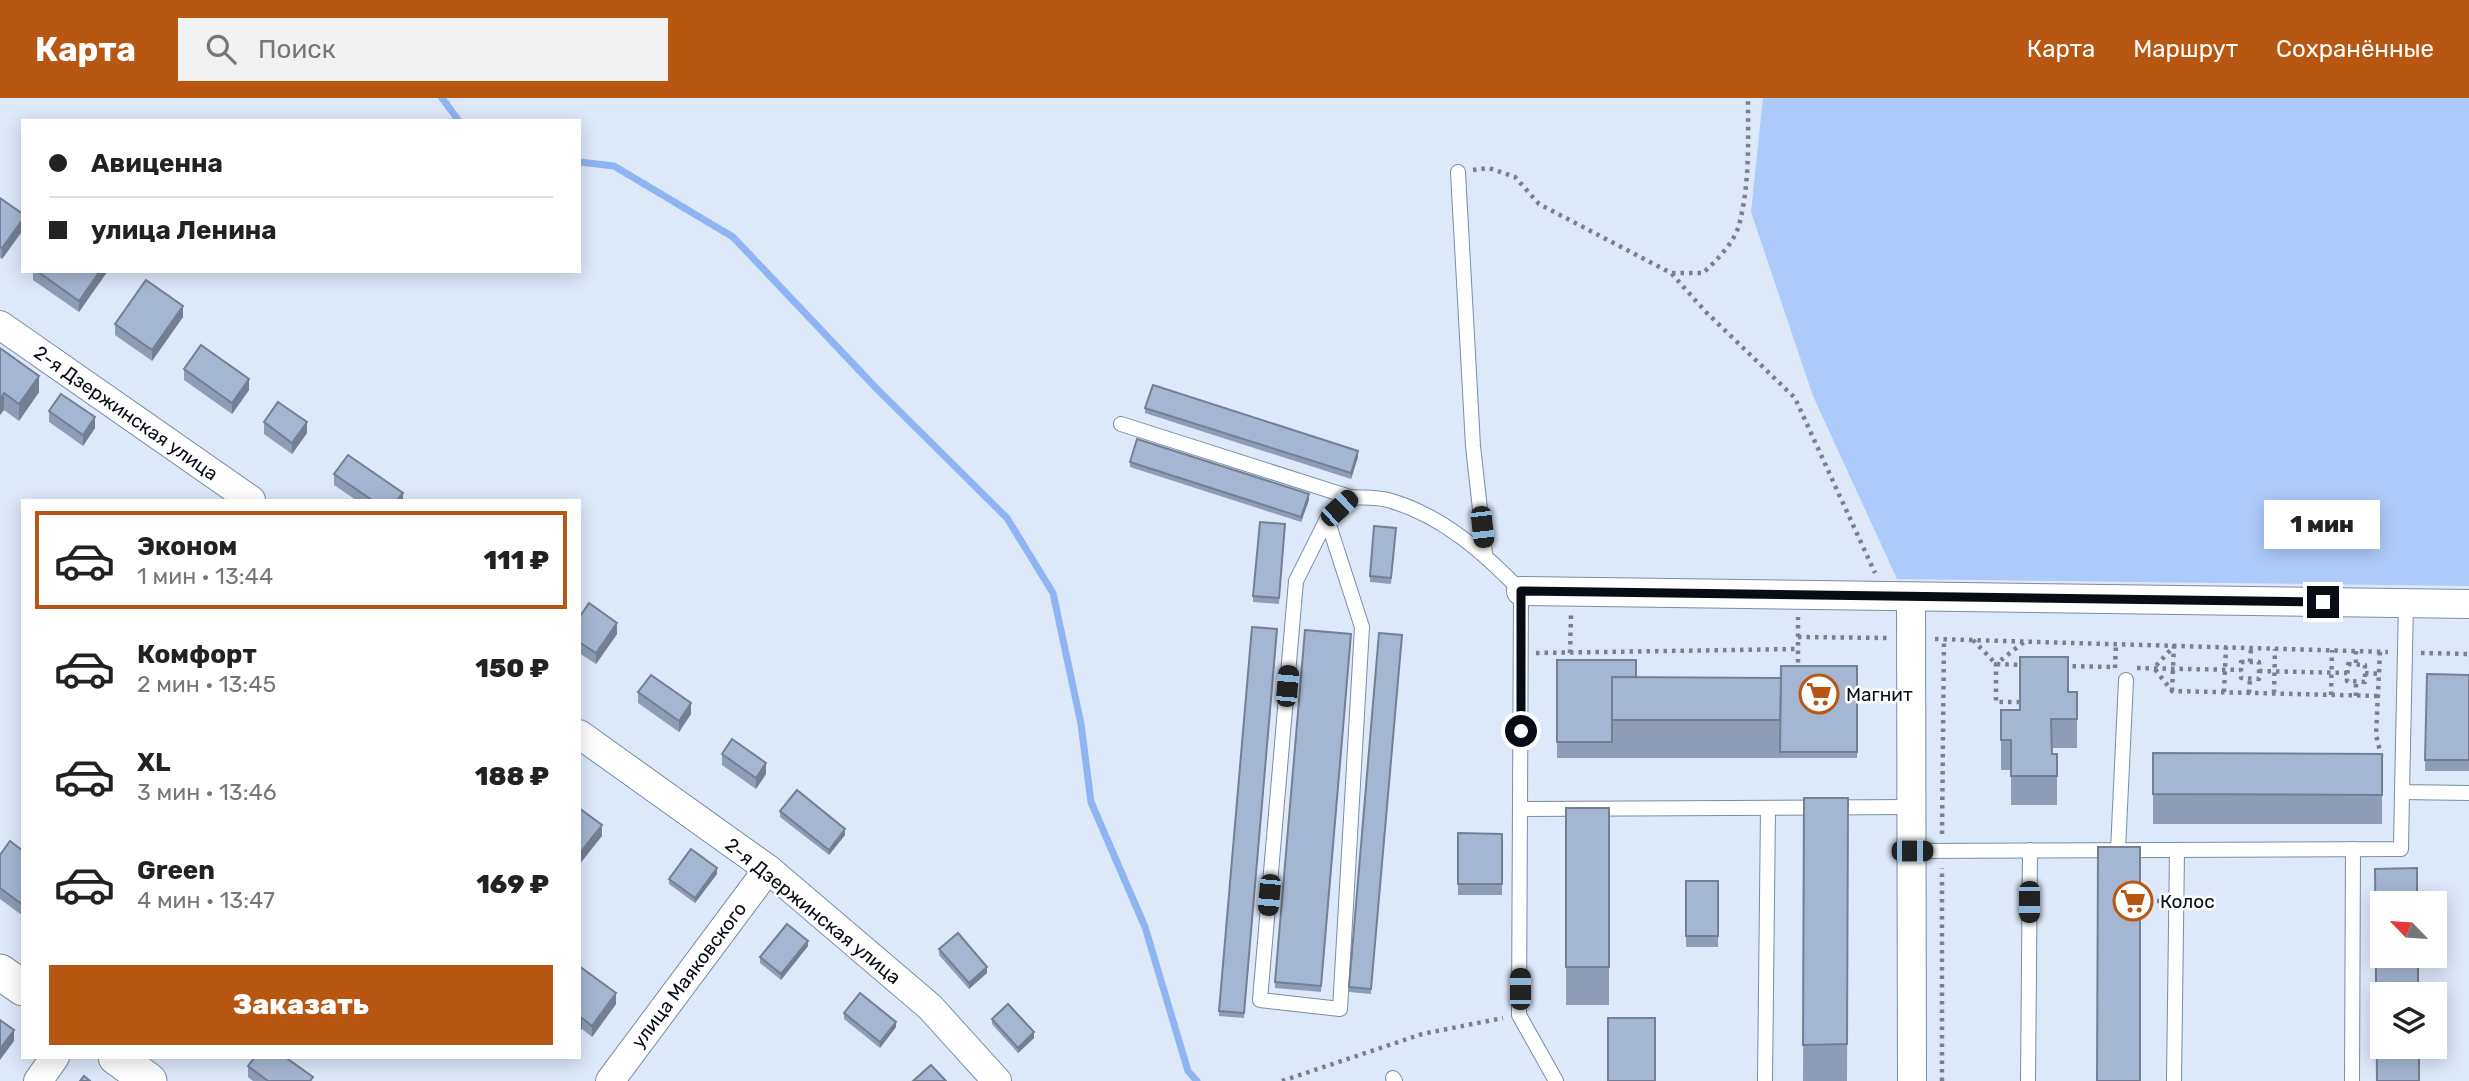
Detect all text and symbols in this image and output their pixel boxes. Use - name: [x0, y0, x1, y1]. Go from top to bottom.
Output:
- search box: [178, 18, 668, 81]
- text: Карта: [35, 30, 136, 69]
- icon: search: [202, 30, 240, 68]
- text: Поиск: [258, 34, 336, 65]
- text: Карта: [2027, 35, 2095, 63]
- text: Маршрут: [2133, 35, 2238, 63]
- text: Сохранённые: [2276, 35, 2434, 63]
- text: Авиценна: [91, 148, 223, 179]
- text: улица Ленина: [91, 215, 277, 246]
- street label: 2-я Дзержинская улица: [30, 341, 222, 485]
- car: [1317, 486, 1362, 530]
- callout: 1 мин: [2265, 500, 2381, 550]
- car: [1470, 505, 1495, 549]
- text: 1 мин: [2290, 510, 2354, 538]
- icon: car: [53, 529, 116, 592]
- text: Эконом: [137, 531, 237, 562]
- text: 111 ₽: [483, 545, 549, 576]
- text: 1 мин · 13:44: [137, 562, 273, 590]
- route end: [2307, 586, 2339, 618]
- icon: car: [53, 637, 116, 700]
- text: Комфорт: [137, 639, 257, 670]
- text: 150 ₽: [475, 653, 549, 684]
- car: [1275, 664, 1300, 708]
- text: 2 мин · 13:45: [137, 670, 276, 698]
- supermarket icon: Магнит: [1798, 673, 1840, 715]
- place label: Магнит: [1846, 683, 1913, 706]
- route start: [1505, 715, 1537, 747]
- icon: car: [53, 745, 116, 808]
- text: XL: [137, 747, 170, 778]
- text: 188 ₽: [475, 761, 549, 792]
- text: 3 мин · 13:46: [137, 778, 277, 806]
- street label: 2-я Дзержинская улица: [721, 833, 905, 989]
- car: [1892, 841, 1934, 862]
- icon: car: [53, 853, 116, 916]
- text: Green: [137, 855, 215, 886]
- text: 169 ₽: [476, 869, 549, 900]
- car: [1257, 873, 1282, 917]
- supermarket icon: Колос: [2112, 880, 2154, 922]
- car: [2019, 881, 2040, 923]
- text: 4 мин · 13:47: [137, 886, 275, 914]
- place label: Колос: [2160, 890, 2215, 913]
- north arrow: [2370, 891, 2446, 968]
- map controls: [2370, 891, 2447, 1059]
- street label: улица Маяковского: [627, 898, 751, 1052]
- button: Заказать: [49, 965, 553, 1045]
- car: [1510, 968, 1531, 1010]
- button: layers: [2370, 982, 2447, 1059]

